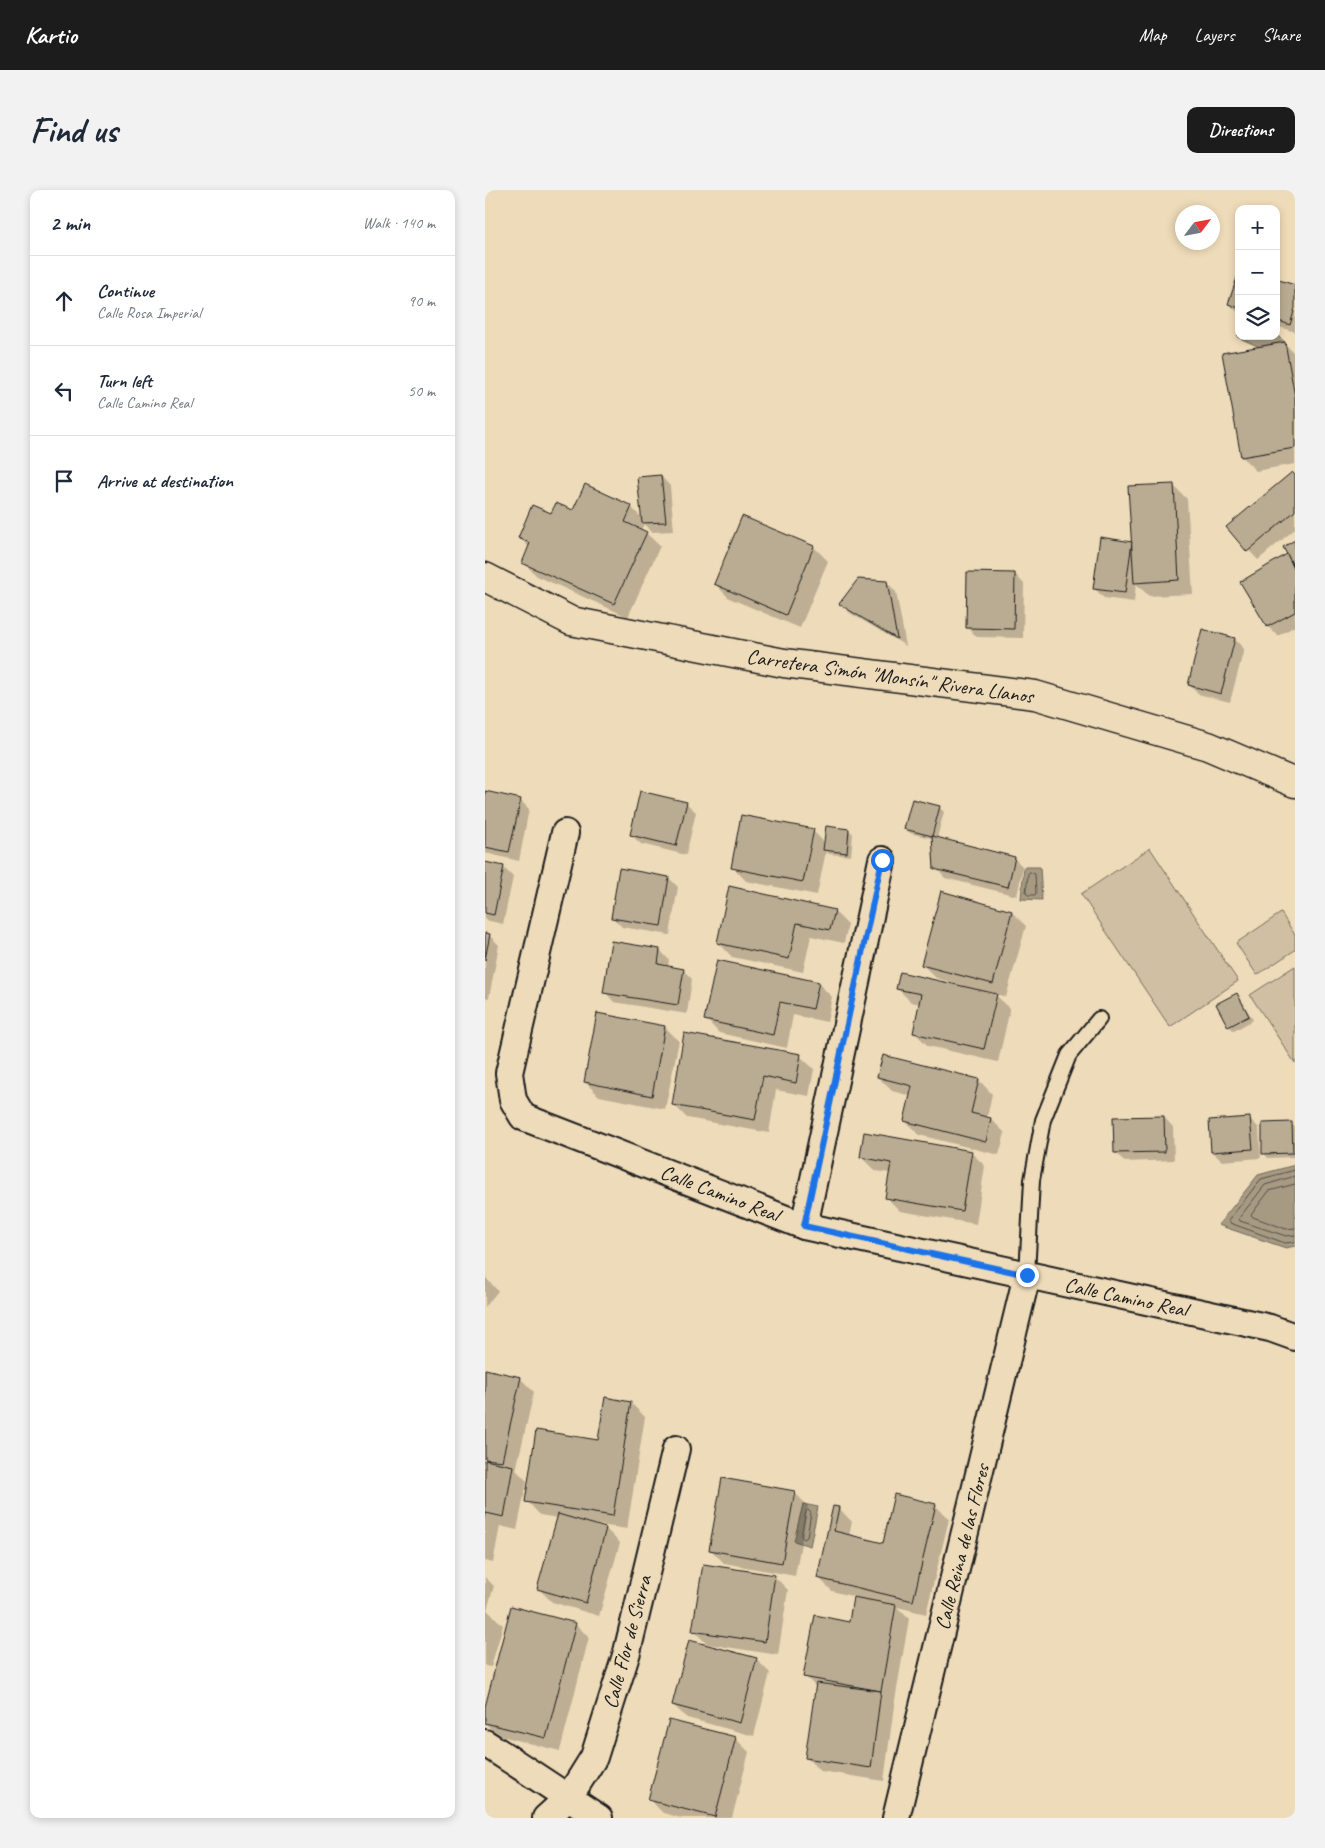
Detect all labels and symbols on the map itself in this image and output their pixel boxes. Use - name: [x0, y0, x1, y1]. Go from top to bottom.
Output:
- north arrow: [1175, 205, 1220, 250]
- street label: Carretera Simón "Monsín" Rivera Llanos: [745, 643, 1037, 709]
- route start: [871, 849, 894, 872]
- street label: Calle Camino Real: [657, 1158, 786, 1229]
- route end: [1016, 1264, 1039, 1287]
- street label: Calle Camino Real: [1062, 1271, 1193, 1323]
- street label: Calle Reina de las Flores: [929, 1460, 996, 1633]
- street label: Calle Flor de Sierra: [597, 1571, 658, 1711]

